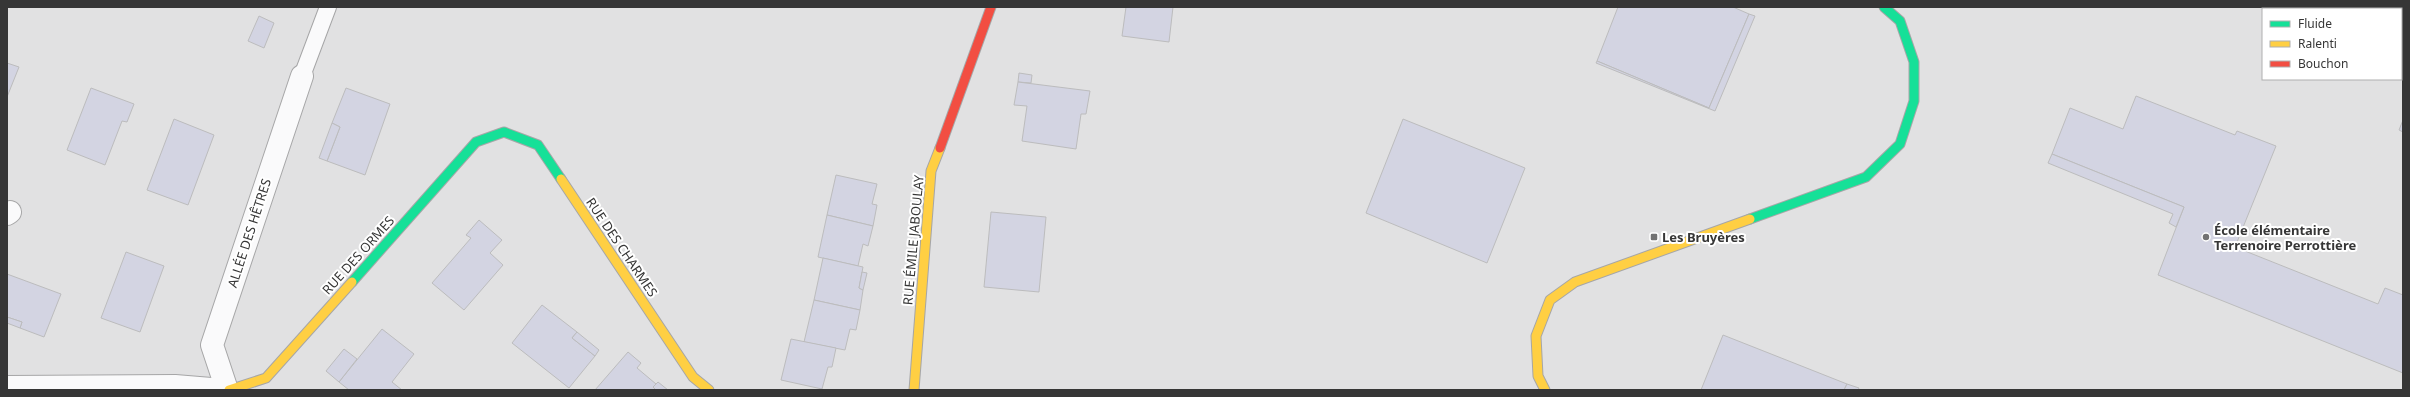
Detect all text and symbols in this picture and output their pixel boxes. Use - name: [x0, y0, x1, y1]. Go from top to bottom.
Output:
- legend: [2262, 8, 2402, 80]
- text: Fluide: [2298, 15, 2332, 32]
- text: Ralenti: [2298, 35, 2337, 52]
- text: Bouchon: [2298, 55, 2348, 72]
- street label: RUE ÉMILE JABOULAY: [898, 173, 928, 306]
- street label: ALLÉE DES HÊTRES: [223, 176, 275, 290]
- street label: RUE DES CHARMES: [582, 194, 662, 300]
- street label: RUE DES ORMES: [318, 212, 398, 298]
- place label: École élémentaire Terrenoire Perrottière: [2214, 221, 2356, 254]
- place label: Les Bruyères: [1662, 228, 1745, 246]
- marker: Les Bruyères: [1649, 232, 1659, 242]
- marker: École élémentaire Terrenoire Perrottière: [2201, 232, 2211, 242]

